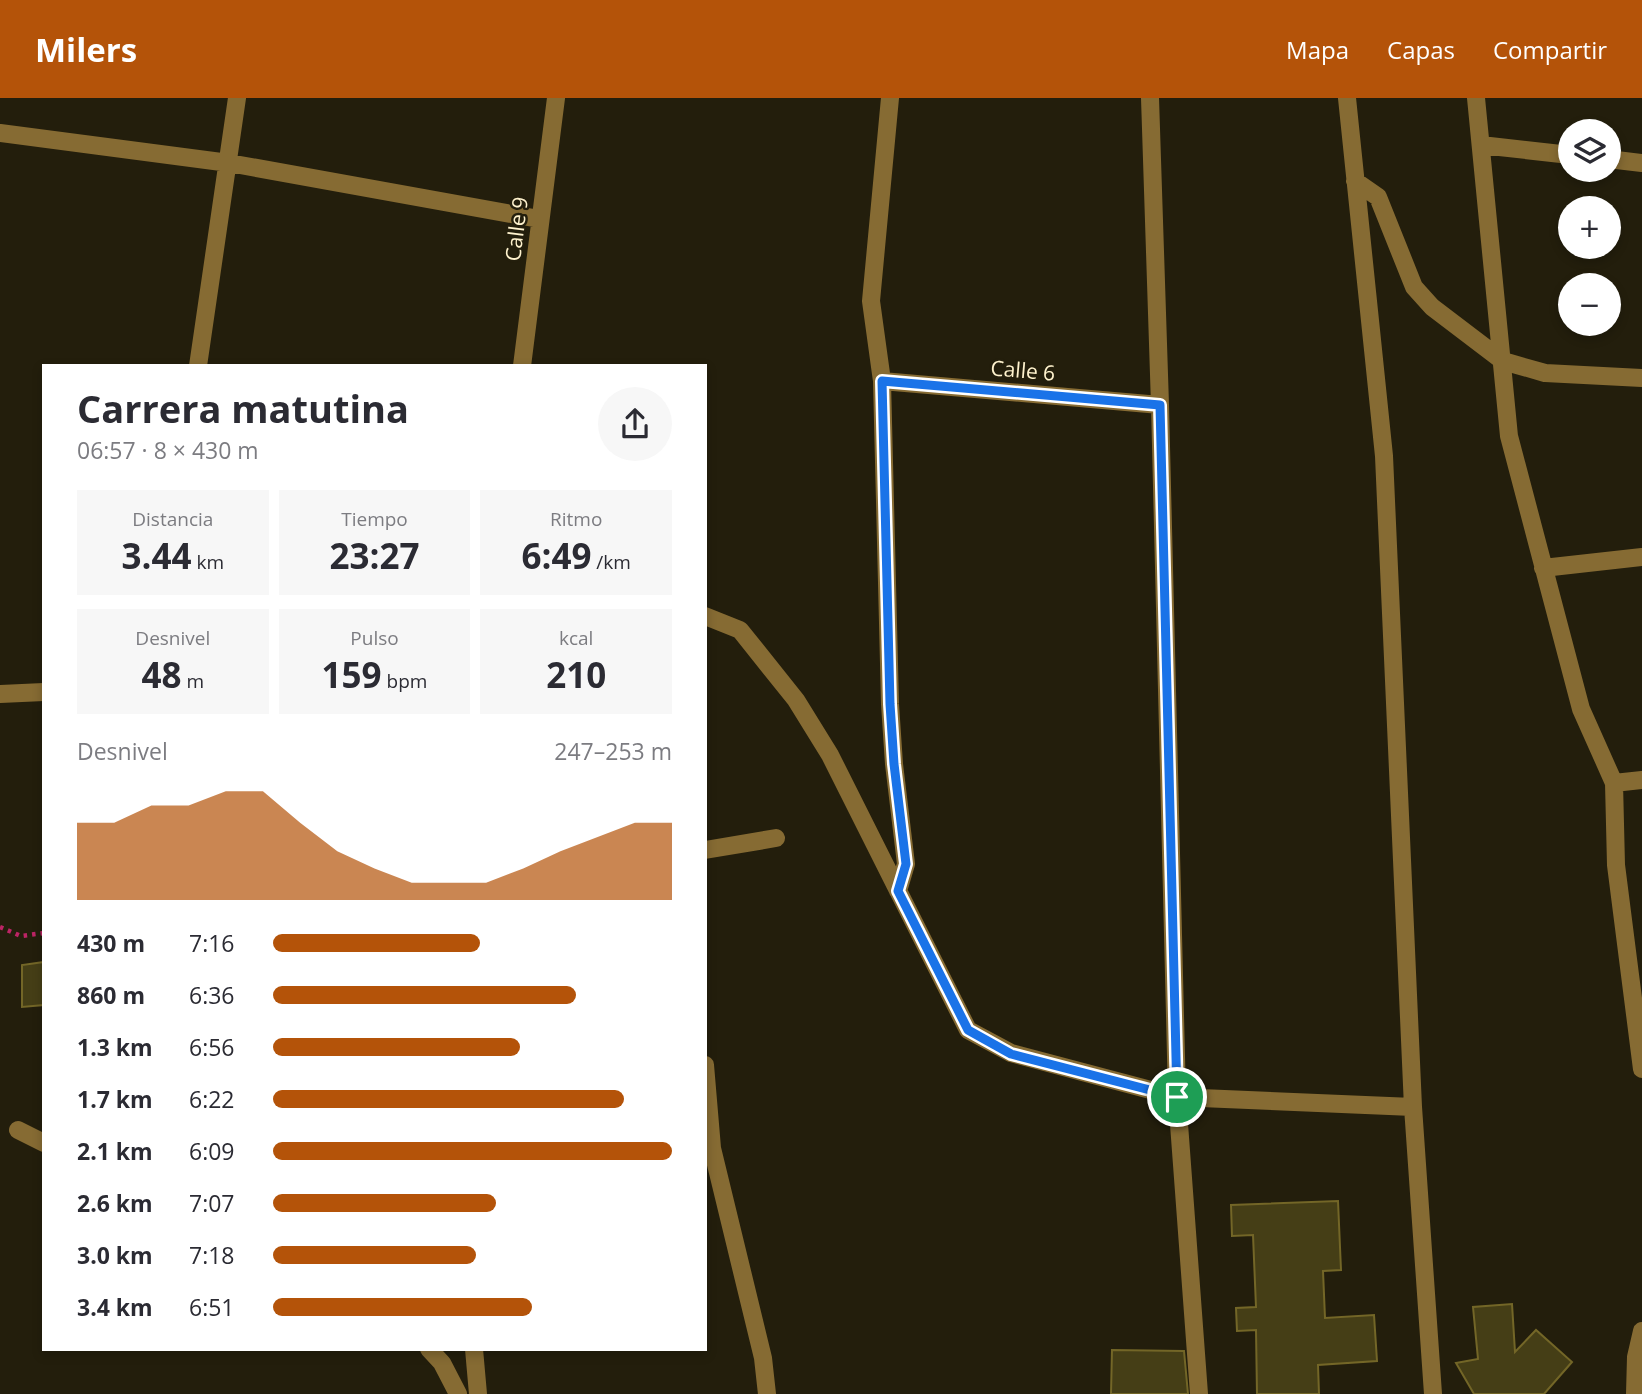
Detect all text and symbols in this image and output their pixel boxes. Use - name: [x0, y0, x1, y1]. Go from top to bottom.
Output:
- text: Milers: [35, 27, 137, 72]
- text: Mapa: [1286, 33, 1349, 66]
- text: Capas: [1387, 33, 1455, 66]
- text: Compartir: [1493, 33, 1607, 66]
- map controls: [1558, 119, 1621, 336]
- button: layers: [1558, 119, 1621, 182]
- street label: Calle 9: [498, 195, 534, 263]
- button: +: [1558, 196, 1621, 259]
- button: −: [1558, 273, 1621, 336]
- street label: Calle 6: [990, 353, 1056, 387]
- text: Carrera matutina: [77, 382, 409, 434]
- button: share: [598, 387, 672, 461]
- text: 06:57 · 8 × 430 m: [77, 434, 259, 466]
- text: Distancia: [132, 506, 213, 532]
- text: Tiempo: [341, 506, 408, 532]
- text: Ritmo: [550, 506, 602, 532]
- text: 3.44: [122, 532, 192, 579]
- text: 23:27: [329, 532, 420, 579]
- text: 6:49: [521, 532, 591, 579]
- text: km: [192, 549, 224, 575]
- text: /km: [591, 549, 631, 575]
- text: Desnivel: [135, 625, 210, 651]
- text: Pulso: [350, 625, 399, 651]
- text: kcal: [559, 625, 593, 651]
- text: 48: [142, 651, 182, 698]
- text: 159: [322, 651, 382, 698]
- text: 210: [546, 651, 606, 698]
- text: m: [182, 668, 204, 694]
- text: bpm: [382, 668, 427, 694]
- text: Desnivel: [77, 735, 168, 767]
- text: 247–253 m: [554, 735, 672, 767]
- text: 430 m: [77, 927, 145, 959]
- text: 7:16: [189, 927, 235, 959]
- text: 860 m: [77, 979, 145, 1011]
- text: 6:36: [189, 979, 235, 1011]
- text: 1.3 km: [77, 1031, 153, 1063]
- text: 6:56: [189, 1031, 235, 1063]
- pin: [1147, 1067, 1207, 1127]
- icon: arrive: [1158, 1078, 1196, 1116]
- text: 1.7 km: [77, 1083, 153, 1115]
- text: 6:22: [189, 1083, 235, 1115]
- text: 2.1 km: [77, 1135, 153, 1167]
- text: 6:09: [189, 1135, 235, 1167]
- text: 2.6 km: [77, 1187, 153, 1219]
- text: 7:07: [189, 1187, 235, 1219]
- text: 3.0 km: [77, 1239, 153, 1271]
- text: 7:18: [189, 1239, 235, 1271]
- text: 3.4 km: [77, 1291, 153, 1323]
- text: 6:51: [189, 1291, 235, 1323]

